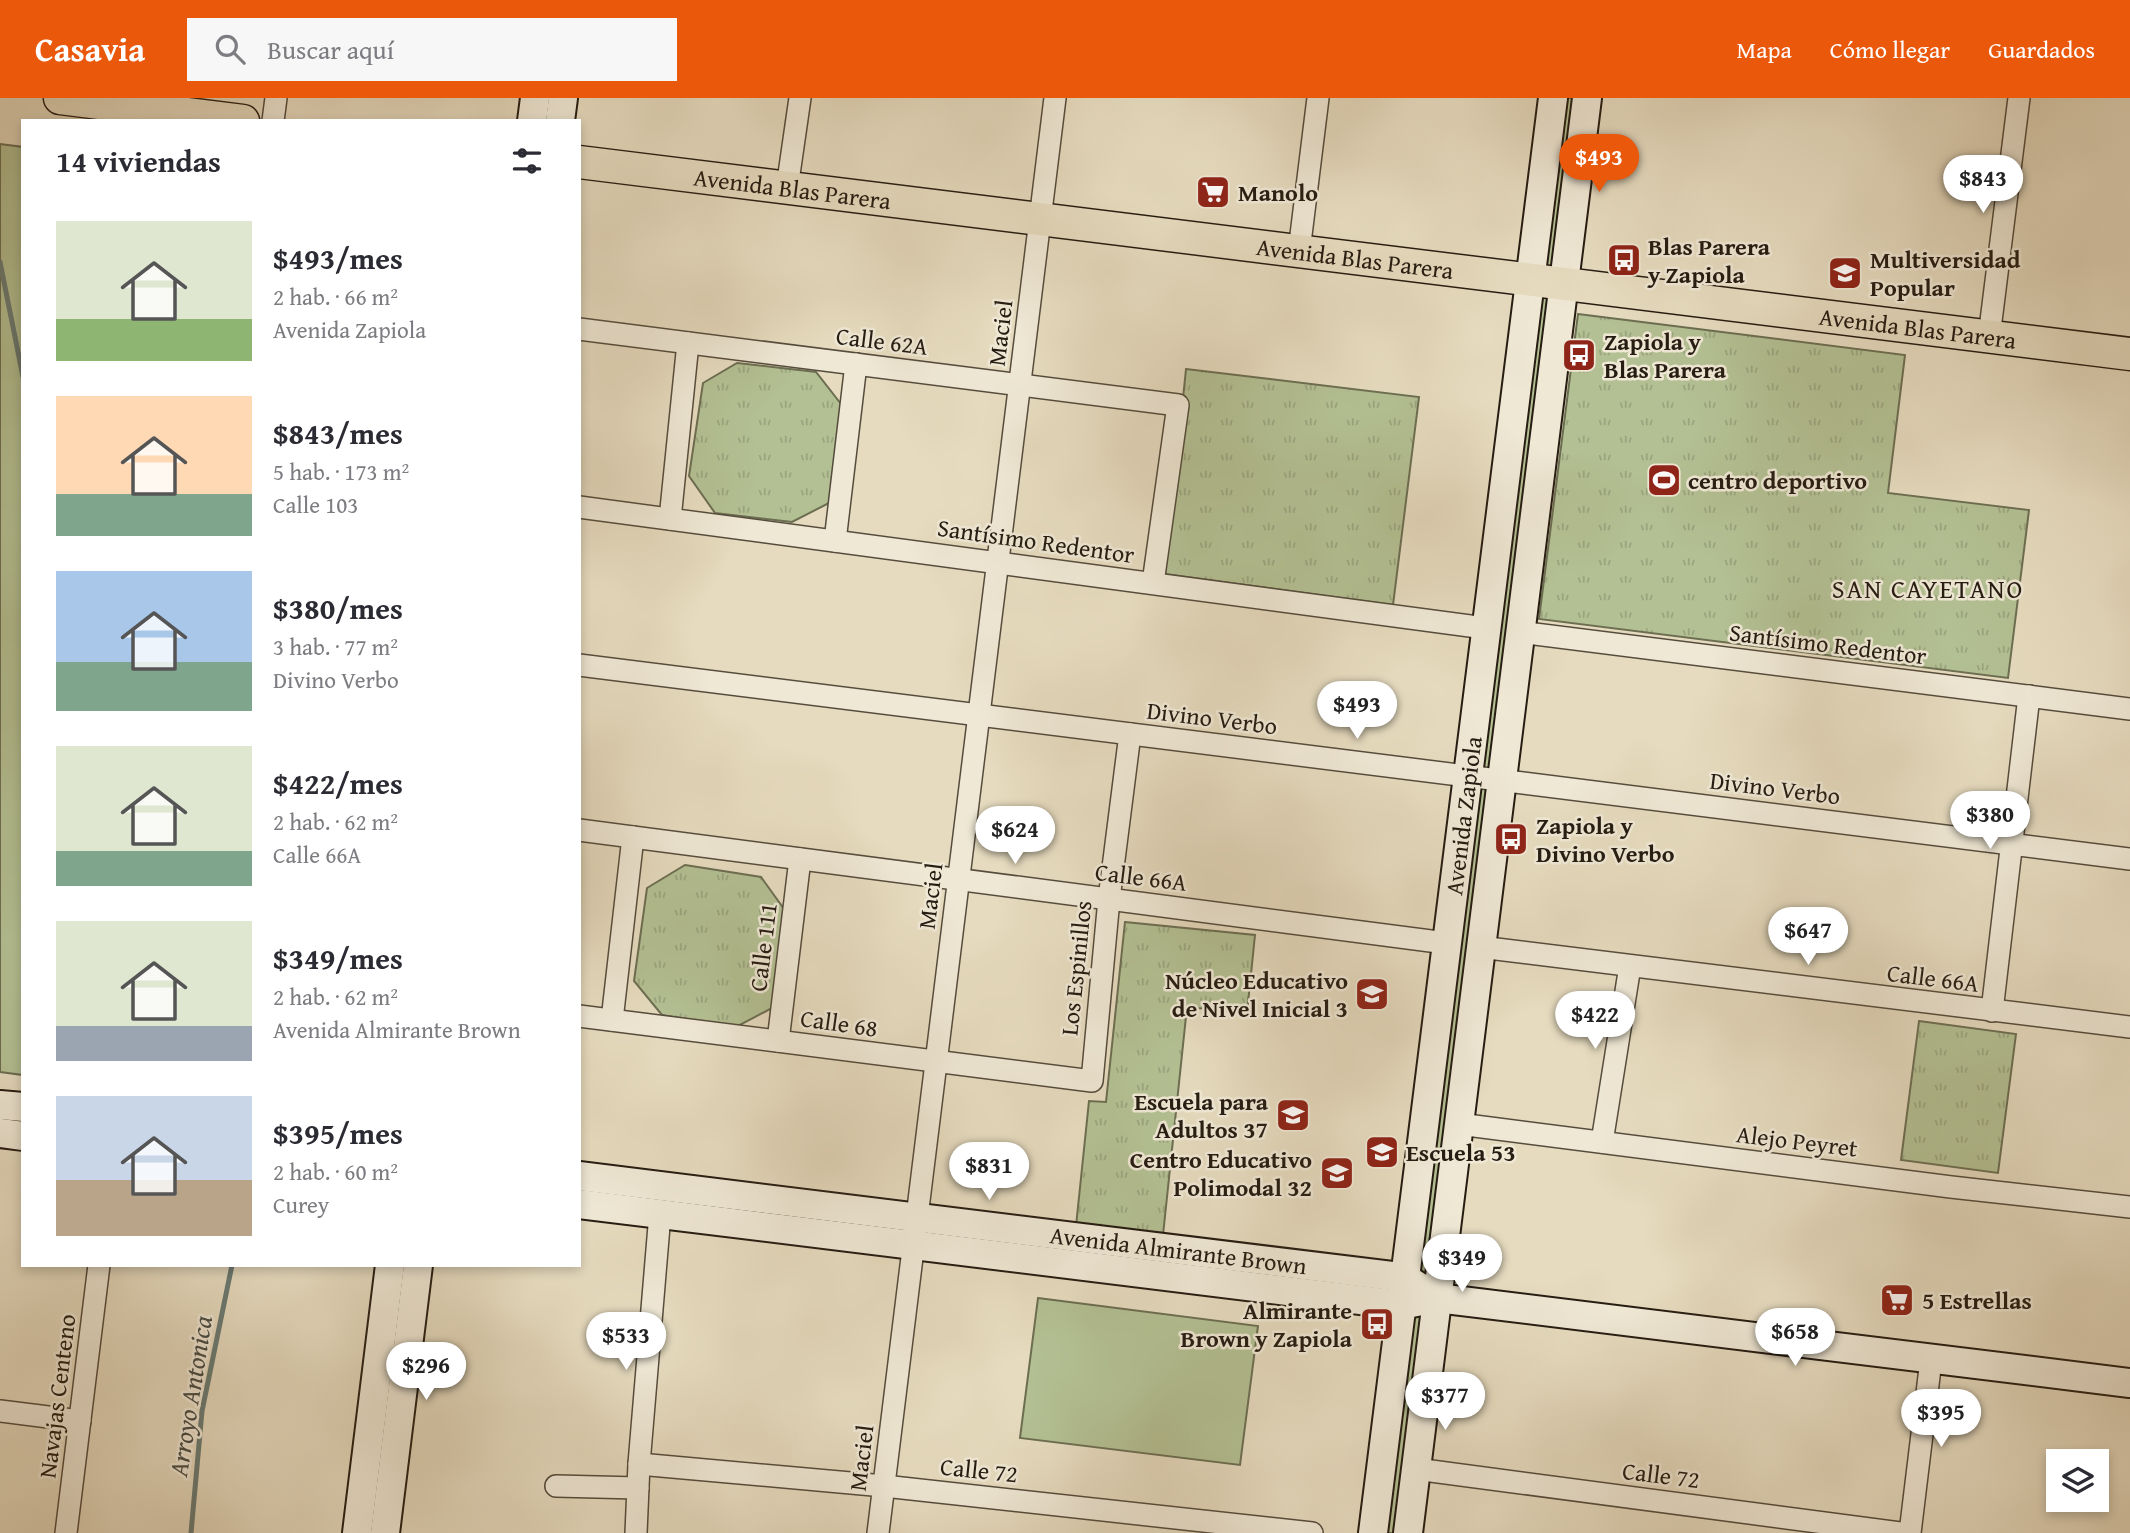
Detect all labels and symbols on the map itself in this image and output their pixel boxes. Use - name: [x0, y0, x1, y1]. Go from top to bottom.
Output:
- pin: $493: [1558, 134, 1640, 194]
- pin: $843: [1942, 156, 2024, 215]
- street label: Avenida Blas Parera: [692, 159, 894, 218]
- supermarket icon: Manolo: [1194, 173, 1232, 211]
- place label: Manolo: [1238, 175, 1318, 210]
- street label: Avenida Blas Parera: [1255, 229, 1456, 288]
- place label: Blas Parera y Zapiola: [1647, 229, 1771, 292]
- bus stop icon: Blas Parera y Zapiola: [1605, 241, 1643, 279]
- place label: Multiversidad Popular: [1870, 242, 2021, 305]
- school or university icon: Multiversidad Popular: [1826, 254, 1864, 292]
- street label: Maciel: [979, 298, 1021, 368]
- street label: Avenida Blas Parera: [1817, 298, 2019, 357]
- street label: Calle 62A: [834, 318, 930, 364]
- place label: Zapiola y Blas Parera: [1604, 324, 1727, 387]
- bus stop icon: Zapiola y Blas Parera: [1560, 336, 1598, 374]
- sports icon: centro deportivo: [1645, 461, 1683, 499]
- place label: centro deportivo: [1688, 463, 1867, 498]
- street label: Santísimo Redentor: [935, 510, 1137, 572]
- district label: SAN CAYETANO: [1832, 569, 2024, 608]
- street label: Santísimo Redentor: [1727, 615, 1929, 673]
- pin: $493: [1316, 682, 1398, 741]
- street label: Divino Verbo: [1145, 693, 1279, 743]
- street label: Avenida Zapiola: [1436, 733, 1490, 897]
- street label: Divino Verbo: [1708, 763, 1842, 813]
- pin: $380: [1949, 792, 2031, 851]
- pin: $624: [974, 806, 1056, 866]
- place label: Zapiola y Divino Verbo: [1536, 808, 1675, 871]
- bus stop icon: Zapiola y Divino Verbo: [1492, 820, 1530, 858]
- street label: Calle 66A: [1093, 854, 1189, 900]
- street label: Maciel: [909, 861, 951, 931]
- street label: Los Espinillos: [1052, 899, 1100, 1037]
- street label: Calle 111: [740, 901, 786, 993]
- pin: $647: [1767, 908, 1849, 967]
- street label: Calle 66A: [1885, 955, 1981, 1001]
- place label: Núcleo Educativo de Nivel Inicial 3: [1165, 963, 1348, 1026]
- school or university icon: Núcleo Educativo de Nivel Inicial 3: [1353, 975, 1391, 1013]
- pin: $422: [1554, 992, 1636, 1051]
- street label: Calle 68: [798, 1000, 880, 1046]
- place label: Escuela para Adultos 37: [1134, 1084, 1269, 1147]
- school or university icon: Escuela para Adultos 37: [1274, 1096, 1312, 1134]
- street label: Alejo Peyret: [1734, 1116, 1860, 1166]
- school or university icon: Escuela 53: [1363, 1133, 1401, 1171]
- place label: Escuela 53: [1406, 1135, 1516, 1170]
- pin: $831: [948, 1142, 1030, 1202]
- place label: Centro Educativo Polimodal 32: [1130, 1142, 1312, 1205]
- school or university icon: Centro Educativo Polimodal 32: [1318, 1154, 1356, 1192]
- street label: Avenida Almirante Brown: [1048, 1217, 1309, 1283]
- pin: $349: [1421, 1234, 1503, 1294]
- supermarket icon: 5 Estrellas: [1878, 1281, 1916, 1319]
- place label: 5 Estrellas: [1922, 1283, 2032, 1318]
- place label: Almirante Brown y Zapiola: [1181, 1293, 1353, 1356]
- bus stop icon: Almirante Brown y Zapiola: [1358, 1305, 1396, 1343]
- pin: $658: [1754, 1308, 1836, 1368]
- street label: Navajas Centeno: [30, 1312, 84, 1480]
- pin: $533: [585, 1312, 667, 1372]
- water label: Arroyo Antonica: [158, 1313, 222, 1480]
- pin: $296: [385, 1342, 467, 1402]
- pin: $377: [1404, 1372, 1486, 1432]
- pin: $395: [1900, 1390, 1982, 1449]
- street label: Maciel: [840, 1423, 882, 1493]
- street label: Calle 72: [939, 1449, 1019, 1491]
- street label: Calle 72: [1620, 1453, 1702, 1497]

